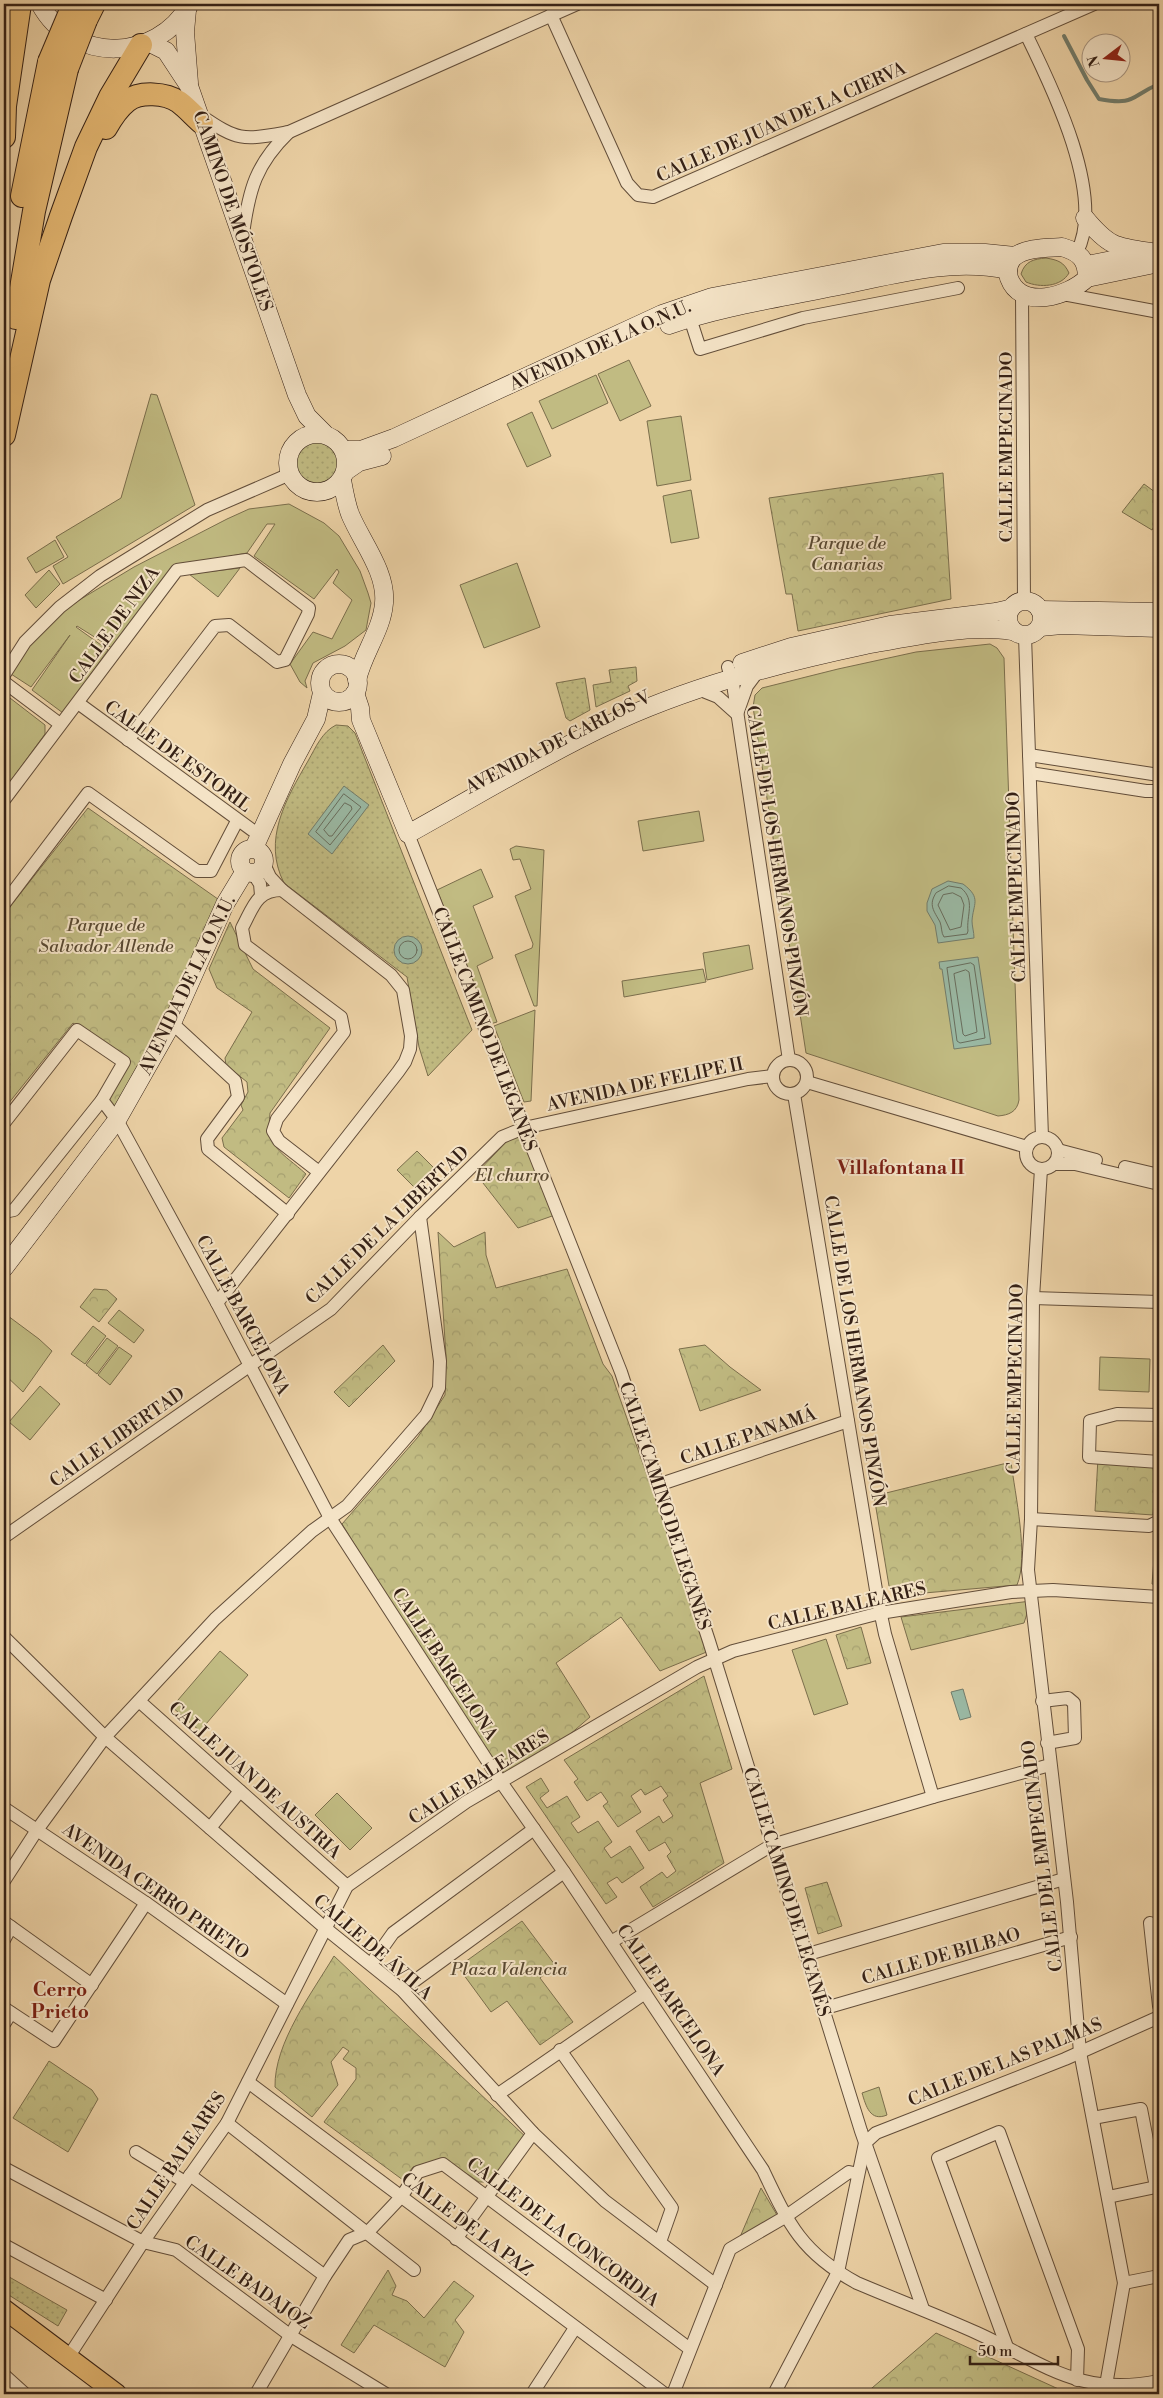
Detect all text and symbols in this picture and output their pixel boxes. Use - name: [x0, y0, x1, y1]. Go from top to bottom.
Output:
- north arrow: [1080, 32, 1130, 82]
- text: N: [1084, 54, 1105, 69]
- street label: CALLE DE JUAN DE LA CIERVA: [653, 57, 910, 188]
- street label: CAMINO DE MÓSTOLES: [187, 108, 278, 315]
- street label: AVENIDA DE LA O.N.U.: [505, 295, 695, 396]
- street label: CALLE EMPECINADO: [995, 352, 1018, 543]
- park label: Parque de Canarias: [807, 532, 887, 576]
- street label: CALLE DE NIZA: [64, 562, 165, 689]
- street label: AVENIDA DE CARLOS V: [461, 685, 655, 800]
- street label: CALLE DE ESTORIL: [100, 695, 256, 817]
- street label: CALLE DE LOS HERMANOS PINZÓN: [741, 704, 813, 1019]
- street label: CALLE EMPECINADO: [1002, 791, 1031, 983]
- street label: AVENIDA DE LA O.N.U.: [134, 892, 241, 1079]
- street label: CALLE CAMINO DE LEGANÉS: [427, 904, 542, 1155]
- park label: Parque de Salvador Allende: [39, 914, 174, 958]
- street label: AVENIDA DE FELIPE II: [544, 1052, 746, 1117]
- street label: CALLE DE LA LIBERTAD: [301, 1141, 474, 1310]
- district label: Villafontana II: [836, 1156, 965, 1180]
- park label: El churro: [474, 1164, 549, 1187]
- street label: CALLE DE LOS HERMANOS PINZÓN: [819, 1194, 891, 1509]
- street label: CALLE BARCELONA: [191, 1231, 295, 1400]
- street label: CALLE EMPECINADO: [1002, 1283, 1029, 1475]
- street label: CALLE CAMINO DE LEGANÉS: [613, 1379, 716, 1633]
- street label: CALLE LIBERTAD: [45, 1382, 189, 1493]
- street label: CALLE PANAMÁ: [677, 1402, 820, 1470]
- street label: CALLE BALEARES: [766, 1577, 929, 1636]
- street label: CALLE BARCELONA: [386, 1583, 503, 1746]
- street label: CALLE JUAN DE AUSTRIA: [164, 1697, 346, 1864]
- street label: CALLE BALEARES: [405, 1725, 554, 1830]
- street label: CALLE DEL EMPECINADO: [1017, 1739, 1068, 1973]
- street label: CALLE CAMINO DE LEGANÉS: [738, 1765, 835, 2020]
- street label: AVENIDA CERRO PRIETO: [57, 1818, 254, 1965]
- street label: CALLE DE ÁVILA: [308, 1889, 437, 2006]
- street label: CALLE BARCELONA: [611, 1920, 730, 2081]
- street label: CALLE DE BILBAO: [859, 1923, 1023, 1990]
- park label: Plaza Valencia: [450, 1958, 568, 1981]
- district label: Cerro Prieto: [31, 1978, 89, 2024]
- street label: CALLE DE LAS PALMAS: [905, 2013, 1106, 2112]
- street label: CALLE BALEARES: [122, 2088, 231, 2235]
- street label: CALLE DE LA CONCORDIA: [462, 2152, 664, 2313]
- street label: CALLE DE LA PAZ: [396, 2167, 537, 2281]
- street label: CALLE BADAJOZ: [180, 2230, 315, 2335]
- scale bar: [970, 2333, 1058, 2365]
- text: 50 m: [978, 2342, 1012, 2361]

